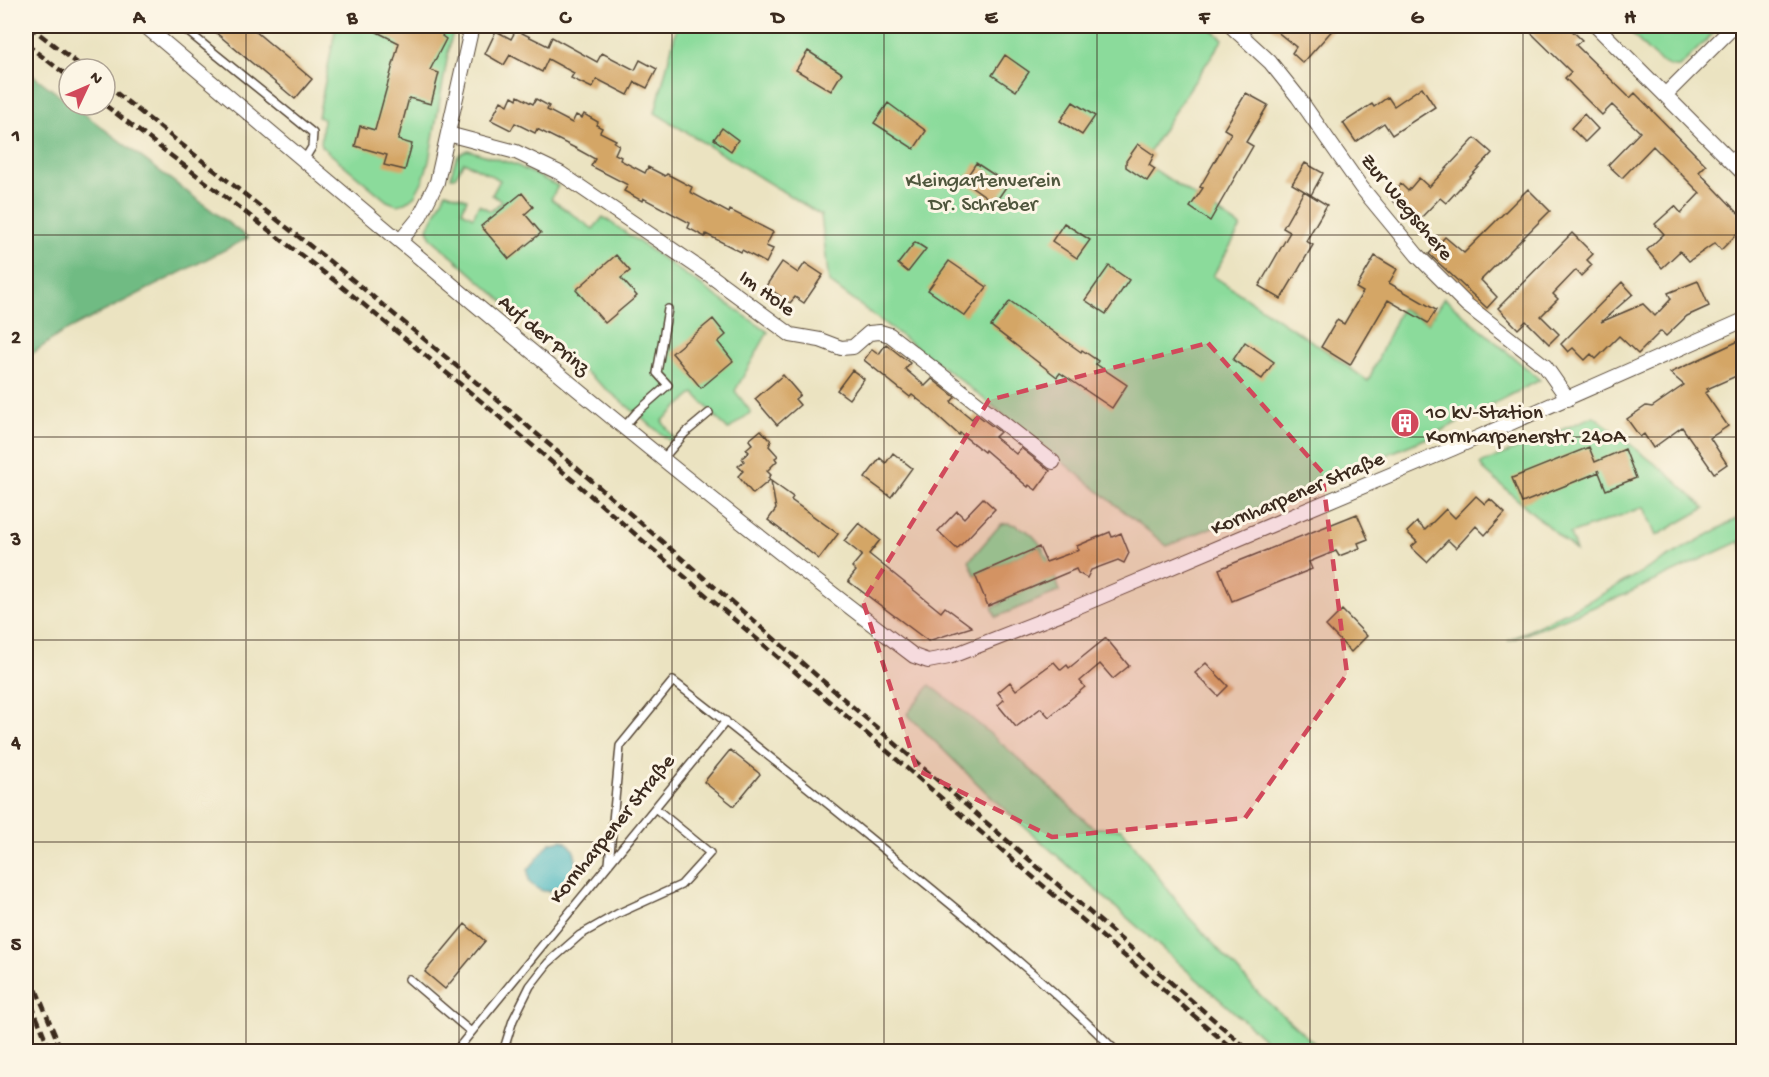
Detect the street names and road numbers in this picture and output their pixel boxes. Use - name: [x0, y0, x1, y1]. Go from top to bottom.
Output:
- street label: Zur Wegschere: [1353, 150, 1458, 268]
- street label: Im Hole: [733, 266, 800, 324]
- street label: Auf der Prinz: [492, 291, 594, 383]
- street label: Kornharpener Straße: [1208, 447, 1390, 543]
- street label: Kornharpener Straße: [546, 749, 683, 910]

